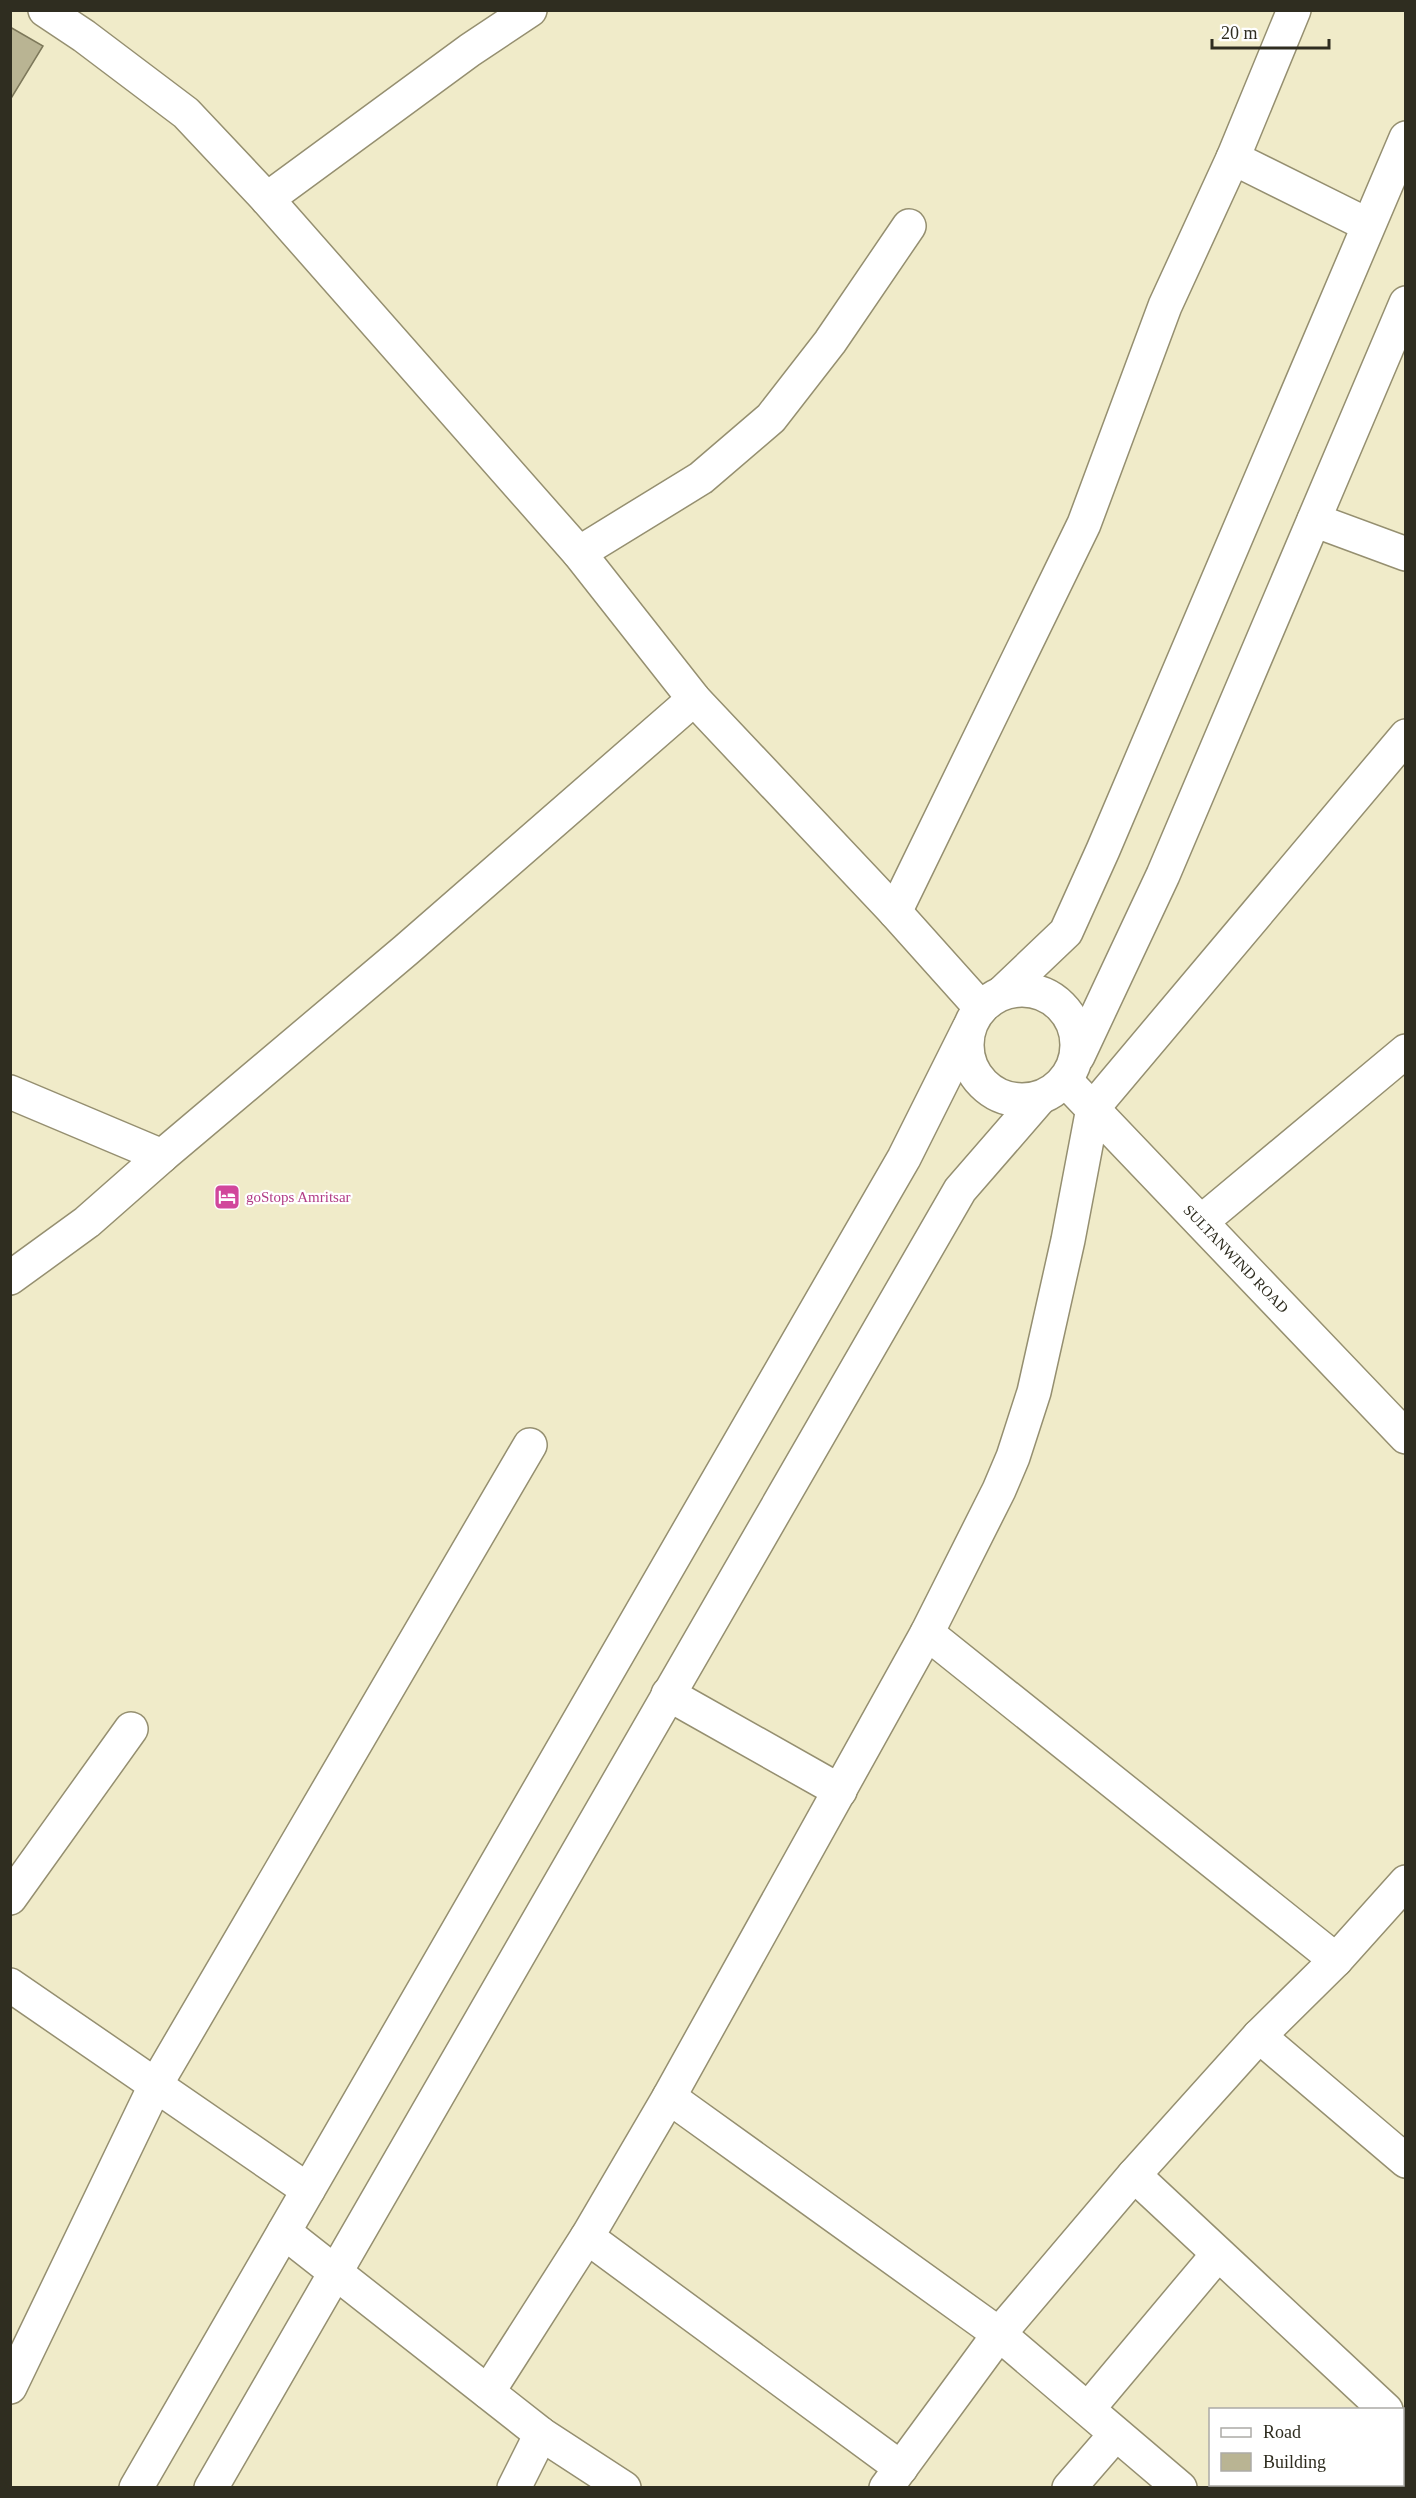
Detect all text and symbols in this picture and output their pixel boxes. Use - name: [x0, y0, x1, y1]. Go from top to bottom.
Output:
- scale bar: [1212, 12, 1329, 50]
- text: 20 m: [1221, 23, 1258, 43]
- hotel icon: goStops Amritsar: [212, 1182, 242, 1212]
- place label: goStops Amritsar: [246, 1189, 351, 1205]
- street label: SULTANWIND ROAD: [1180, 1202, 1292, 1316]
- legend: [1209, 2408, 1404, 2486]
- text: Road: [1263, 2422, 1301, 2442]
- text: Building: [1263, 2452, 1326, 2472]

